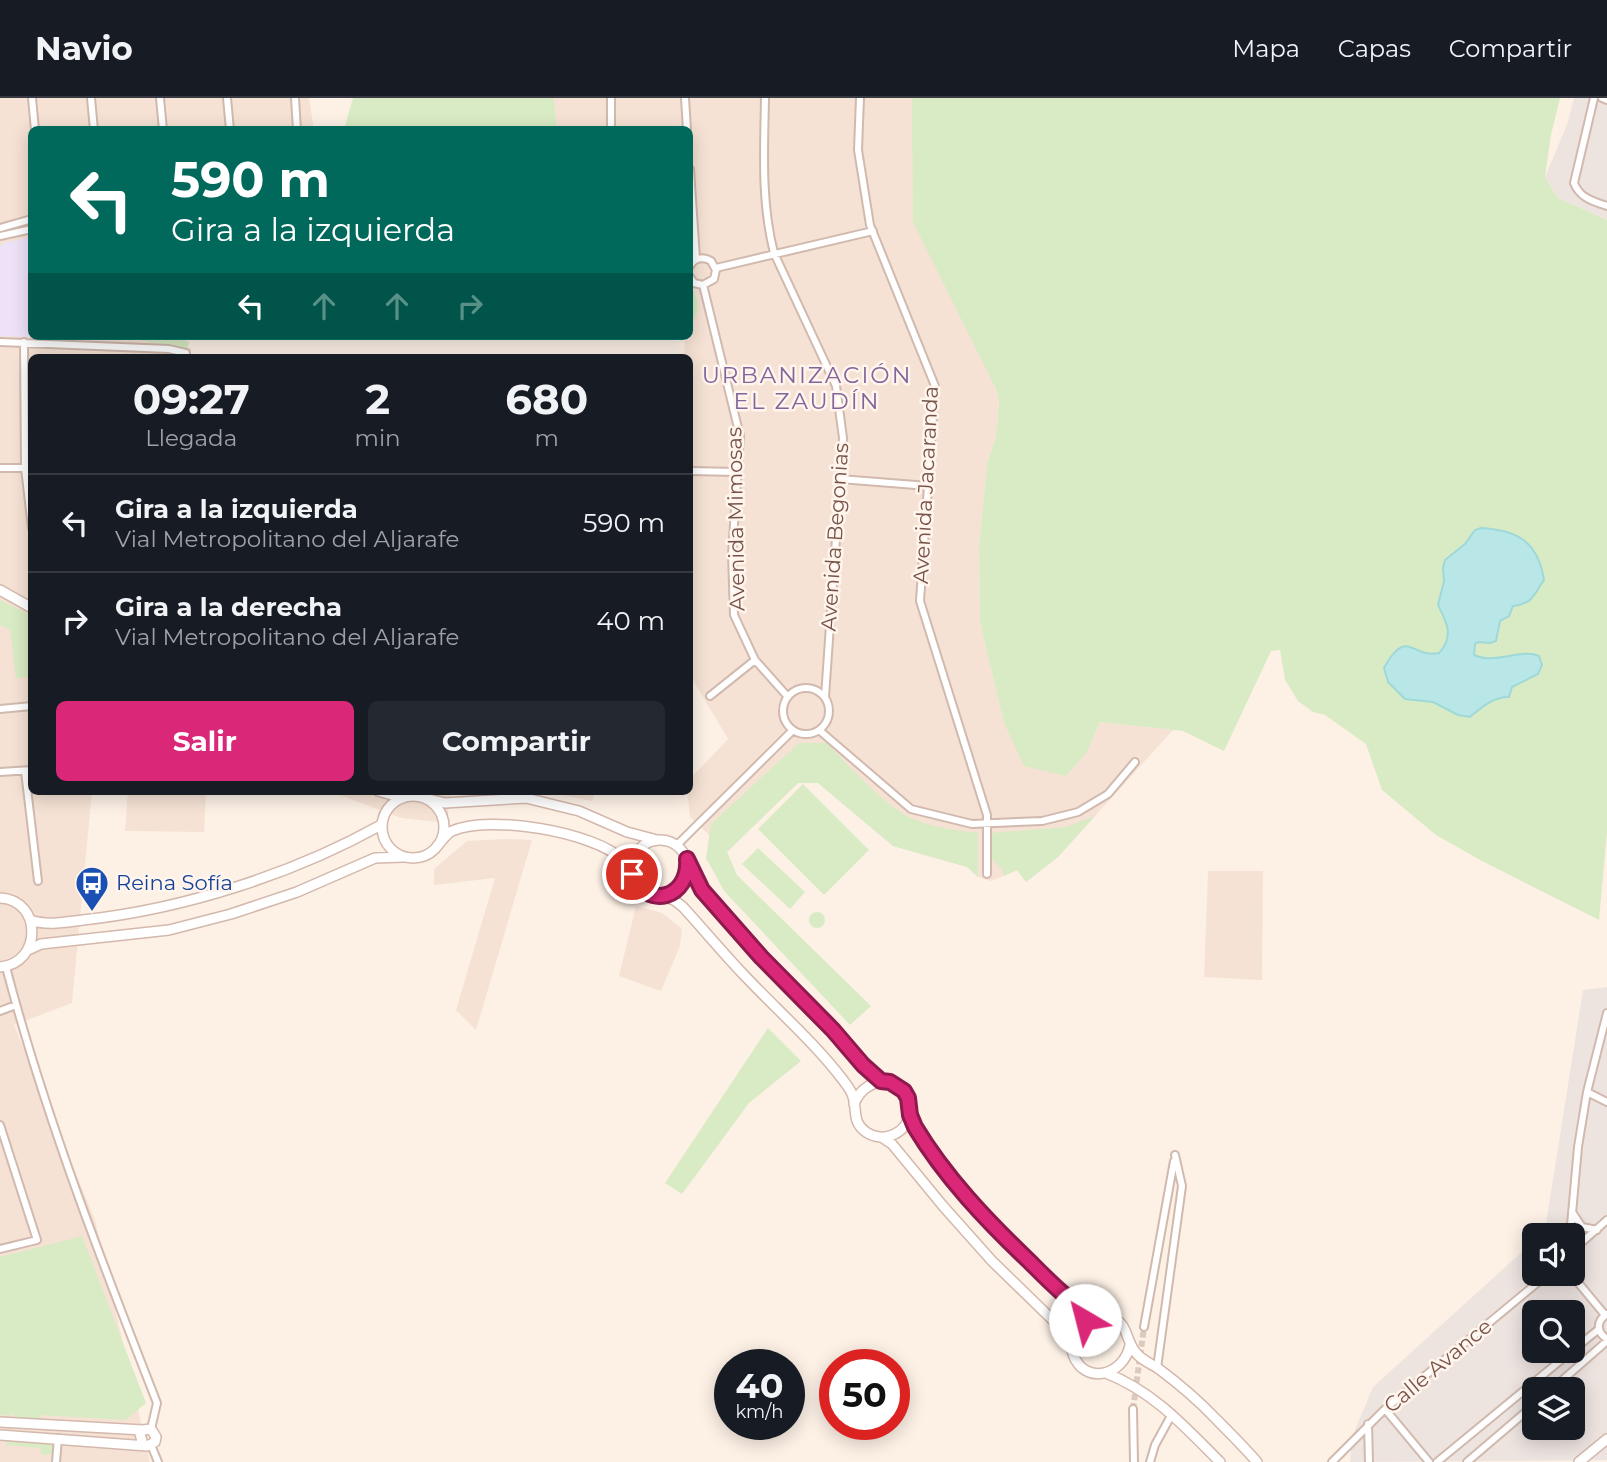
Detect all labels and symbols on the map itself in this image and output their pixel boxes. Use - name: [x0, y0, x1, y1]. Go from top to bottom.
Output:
- district label: URBANIZACIÓN EL ZAUDÍN: [702, 361, 912, 415]
- street label: Avenida Jacaranda: [908, 385, 943, 585]
- street label: Avenida Mimosas: [721, 427, 750, 611]
- street label: Avenida Begonias: [815, 442, 854, 632]
- pin: [602, 844, 662, 904]
- bus stop icon: Reina Sofía: [73, 864, 111, 913]
- place label: Reina Sofía: [116, 870, 233, 895]
- position arrow: [1048, 1283, 1122, 1357]
- street label: Calle Avance: [1379, 1313, 1497, 1418]
- speed limit sign: 50: [819, 1349, 910, 1440]

